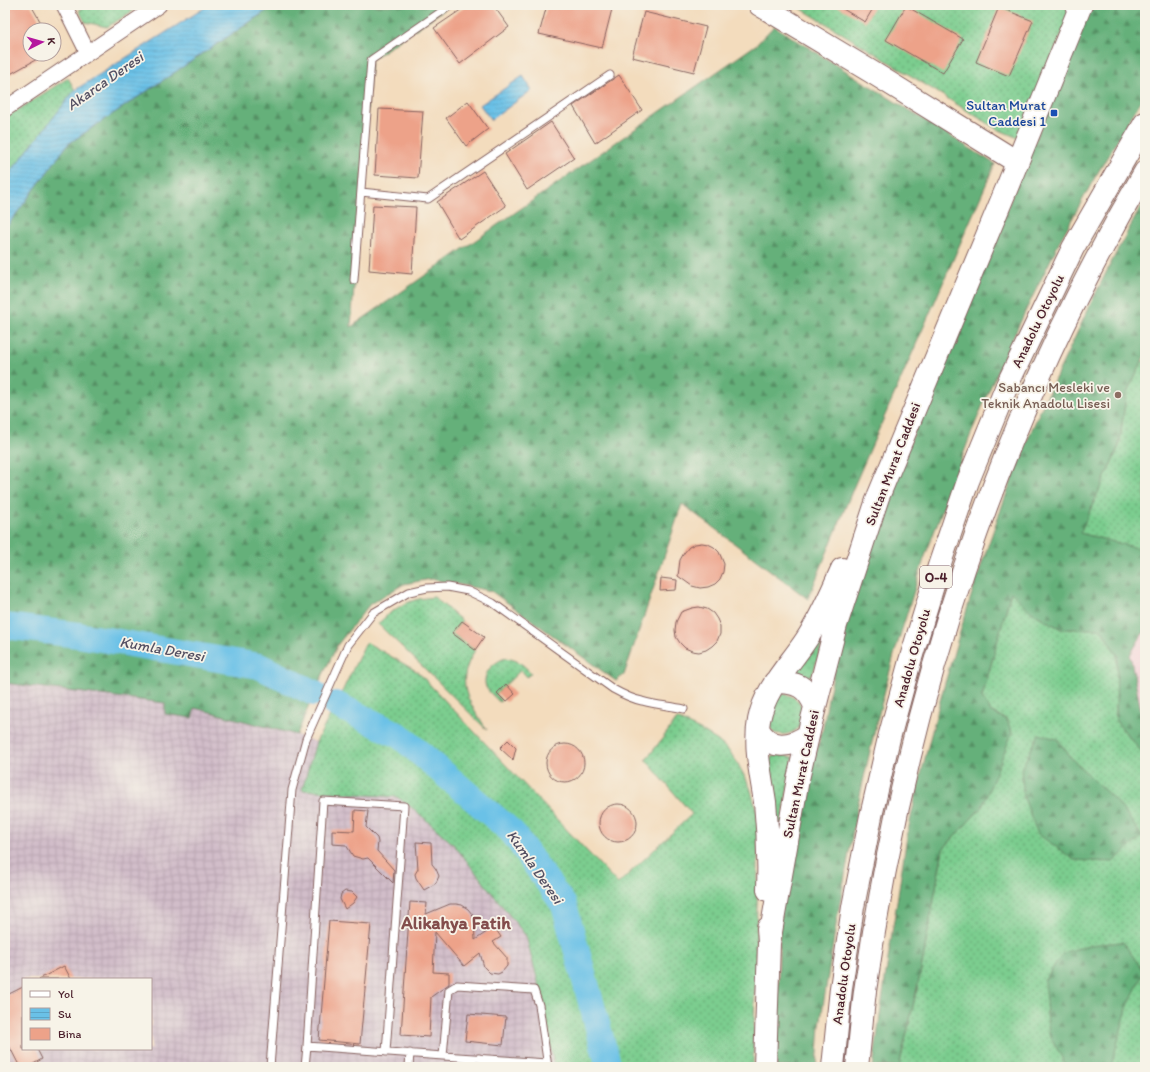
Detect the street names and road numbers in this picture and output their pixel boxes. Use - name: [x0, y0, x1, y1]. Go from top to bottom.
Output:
- street label: Anadolu Otoyolu: [1008, 271, 1068, 370]
- street label: Sultan Murat Caddesi: [862, 400, 924, 528]
- road number: O-4: [920, 566, 952, 588]
- street label: Anadolu Otoyolu: [890, 607, 934, 709]
- street label: Sultan Murat Caddesi: [779, 708, 823, 840]
- street label: Anadolu Otoyolu: [829, 922, 860, 1026]

